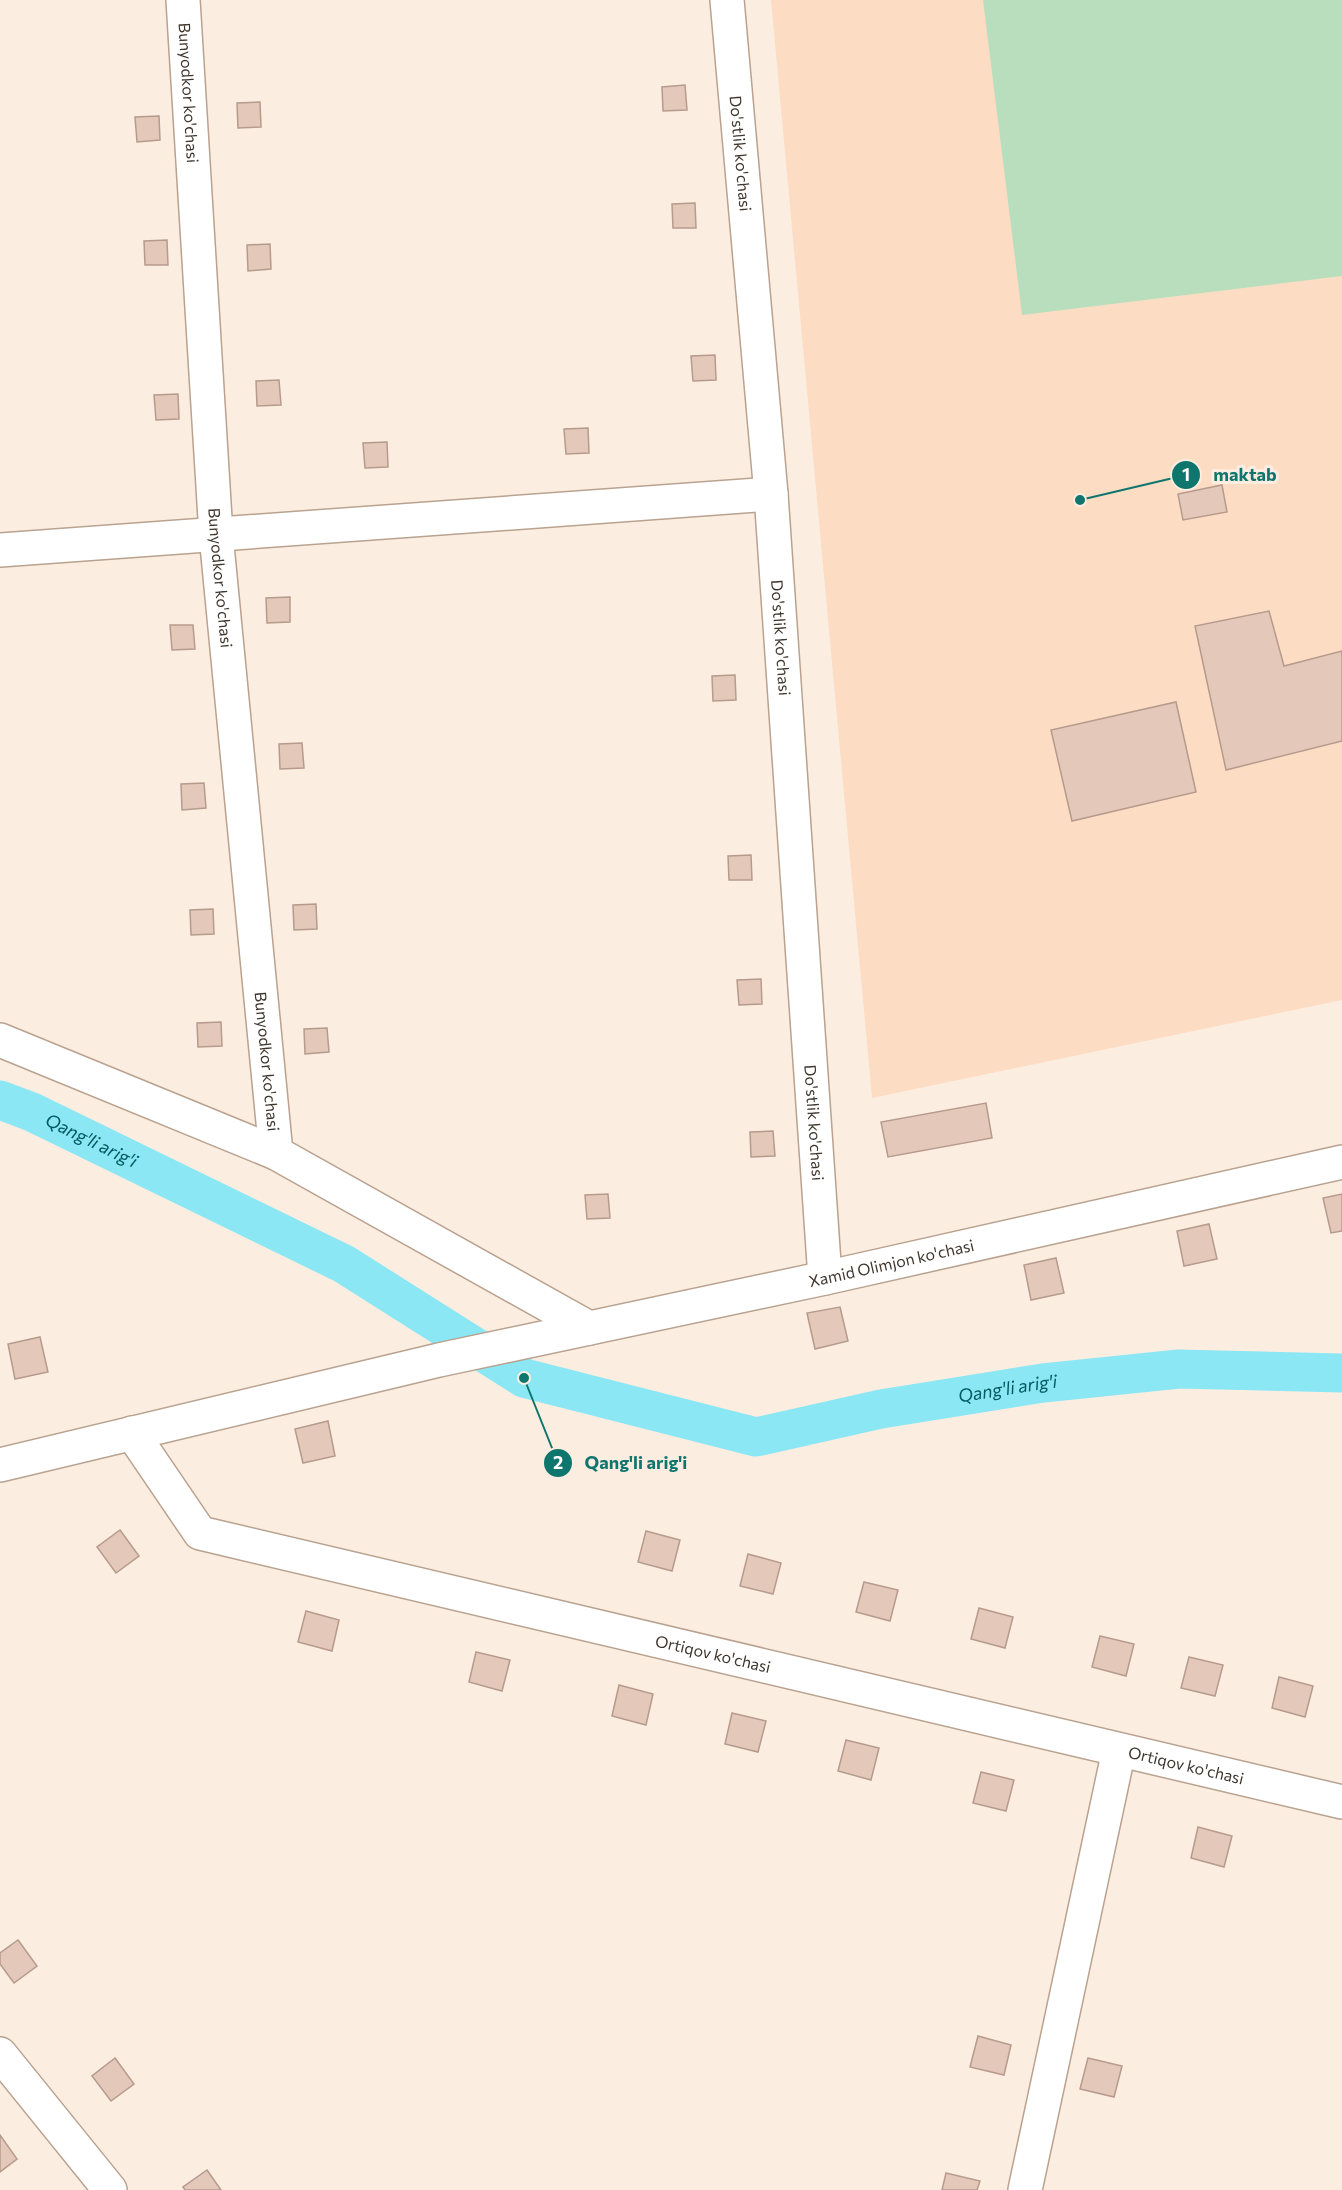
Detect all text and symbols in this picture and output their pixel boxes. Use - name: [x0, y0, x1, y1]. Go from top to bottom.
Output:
- street label: Bunyodkor ko'chasi: [175, 22, 203, 163]
- street label: Do'stlik ko'chasi: [727, 95, 756, 212]
- callout: maktab: [1171, 457, 1288, 493]
- text: 1: [1182, 463, 1190, 485]
- text: maktab: [1213, 463, 1277, 485]
- street label: Bunyodkor ko'chasi: [205, 507, 237, 649]
- street label: Do'stlik ko'chasi: [768, 579, 795, 696]
- street label: Bunyodkor ko'chasi: [251, 991, 284, 1132]
- street label: Do'stlik ko'chasi: [801, 1064, 828, 1181]
- water label: Qang'li arig'i: [42, 1108, 143, 1172]
- street label: Xamid Olimjon ko'chasi: [807, 1235, 976, 1290]
- water label: Qang'li arig'i: [956, 1369, 1059, 1406]
- callout: Qang'li arig'i: [543, 1445, 700, 1481]
- text: 2: [553, 1451, 563, 1473]
- text: Qang'li arig'i: [585, 1451, 687, 1473]
- street label: Ortiqov ko'chasi: [653, 1631, 773, 1676]
- street label: Ortiqov ko'chasi: [1127, 1742, 1246, 1788]

